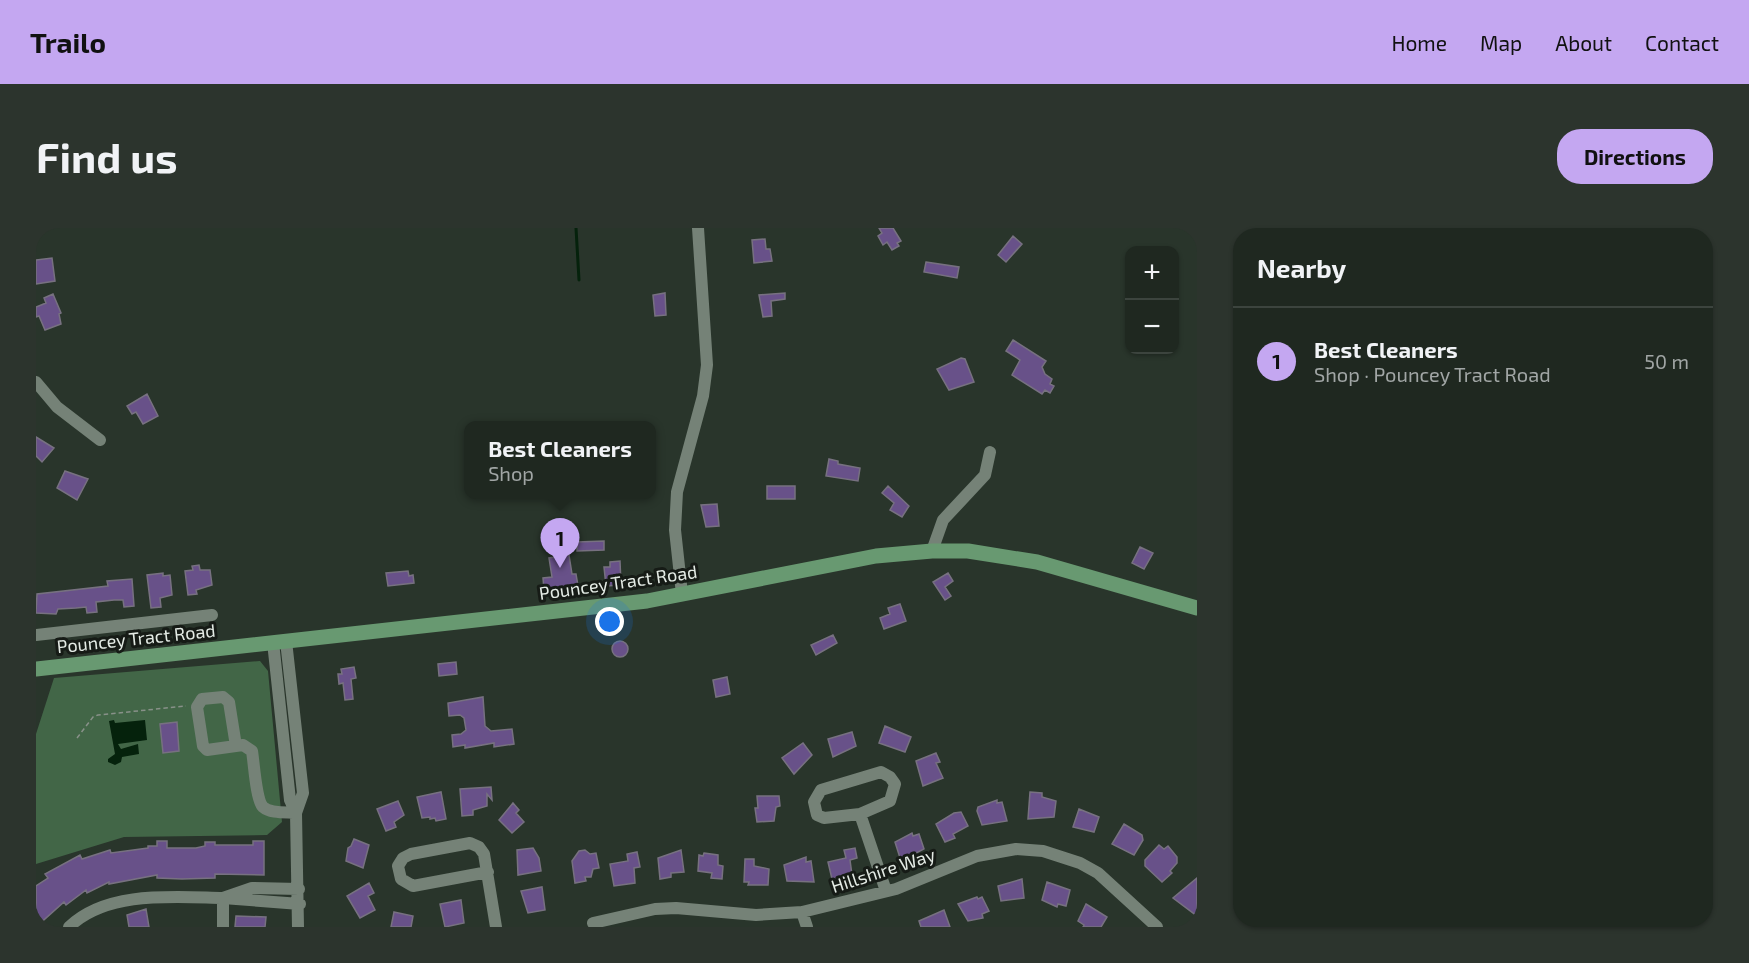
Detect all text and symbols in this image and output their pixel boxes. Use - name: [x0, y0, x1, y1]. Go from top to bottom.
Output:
- text: Trailo: [30, 25, 106, 59]
- text: Home: [1391, 30, 1447, 55]
- text: Map: [1480, 30, 1522, 55]
- text: About: [1555, 30, 1612, 55]
- text: Contact: [1645, 30, 1719, 55]
- button: Directions: [1557, 129, 1713, 184]
- text: Find us: [36, 131, 178, 181]
- map controls: [1125, 246, 1179, 354]
- button: +: [1125, 246, 1179, 300]
- text: Nearby: [1257, 252, 1346, 283]
- button: −: [1125, 300, 1179, 354]
- text: Best Cleaners: [1314, 336, 1458, 362]
- text: 1: [1272, 349, 1281, 373]
- text: 50 m: [1644, 349, 1689, 373]
- text: Shop · Pouncey Tract Road: [1314, 362, 1551, 386]
- popup: [464, 421, 656, 499]
- text: Best Cleaners: [488, 435, 632, 461]
- text: Shop: [488, 461, 534, 485]
- pin: 1: [540, 518, 580, 568]
- street label: Pouncey Tract Road: [538, 560, 698, 604]
- your location: [595, 607, 624, 636]
- street label: Pouncey Tract Road: [56, 619, 216, 657]
- street label: Hillshire Way: [828, 843, 938, 897]

